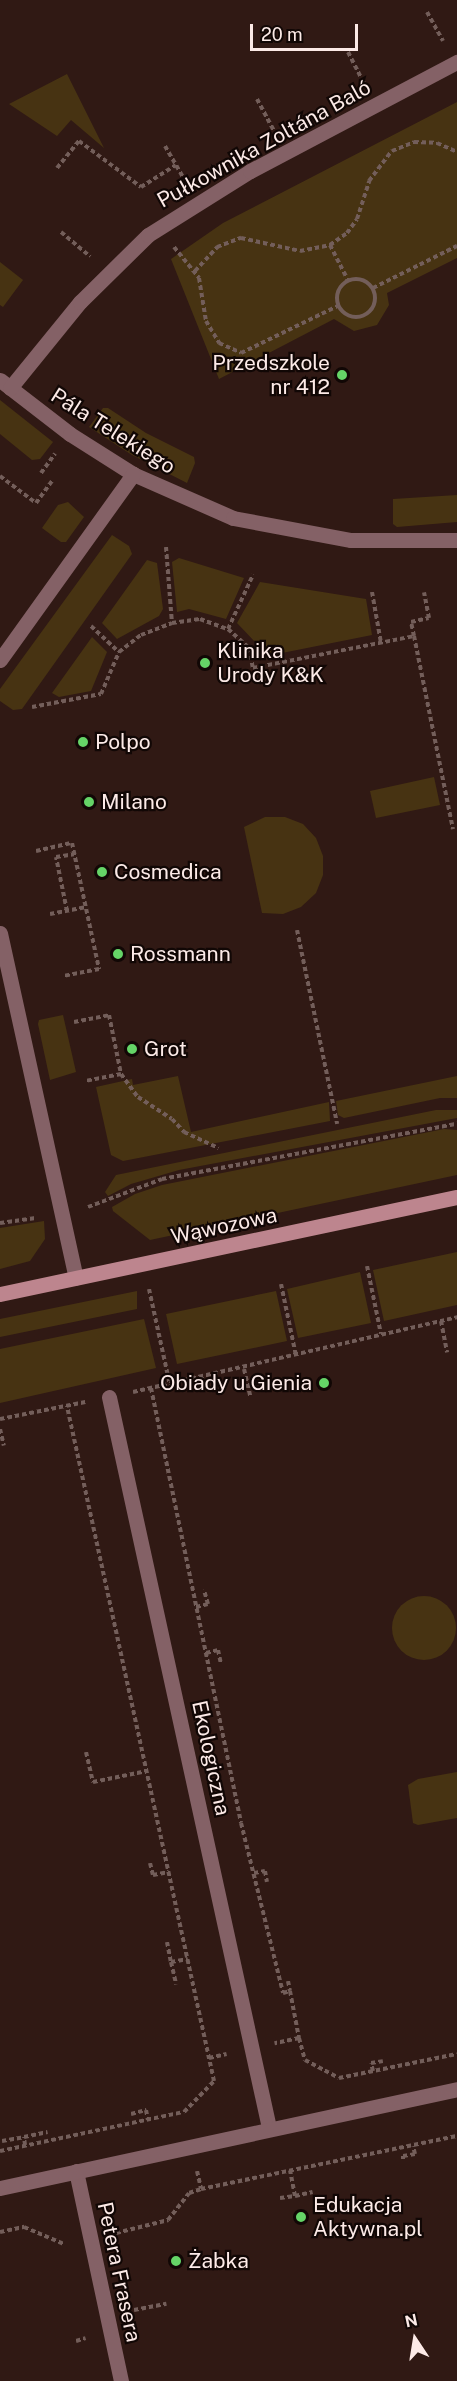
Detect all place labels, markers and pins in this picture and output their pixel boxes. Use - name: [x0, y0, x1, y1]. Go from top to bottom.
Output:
- place label: Przedszkole nr 412: [212, 350, 330, 400]
- marker: Przedszkole nr 412: [335, 368, 349, 382]
- place label: Klinika Urody K&K: [217, 638, 324, 688]
- marker: Klinika Urody K&K: [198, 656, 212, 670]
- place label: Polpo: [95, 729, 151, 755]
- marker: Polpo: [76, 735, 90, 749]
- place label: Milano: [101, 789, 167, 815]
- marker: Milano: [82, 795, 96, 809]
- place label: Cosmedica: [114, 859, 222, 885]
- marker: Cosmedica: [95, 865, 109, 879]
- place label: Rossmann: [130, 941, 231, 967]
- marker: Rossmann: [111, 947, 125, 961]
- place label: Grot: [144, 1036, 187, 1062]
- marker: Grot: [125, 1042, 139, 1056]
- place label: Obiady u Gienia: [160, 1370, 312, 1396]
- marker: Obiady u Gienia: [317, 1376, 331, 1390]
- place label: Edukacja Aktywna.pl: [313, 2192, 423, 2242]
- marker: Edukacja Aktywna.pl: [294, 2210, 308, 2224]
- place label: Żabka: [188, 2248, 249, 2274]
- marker: Żabka: [169, 2254, 183, 2268]

